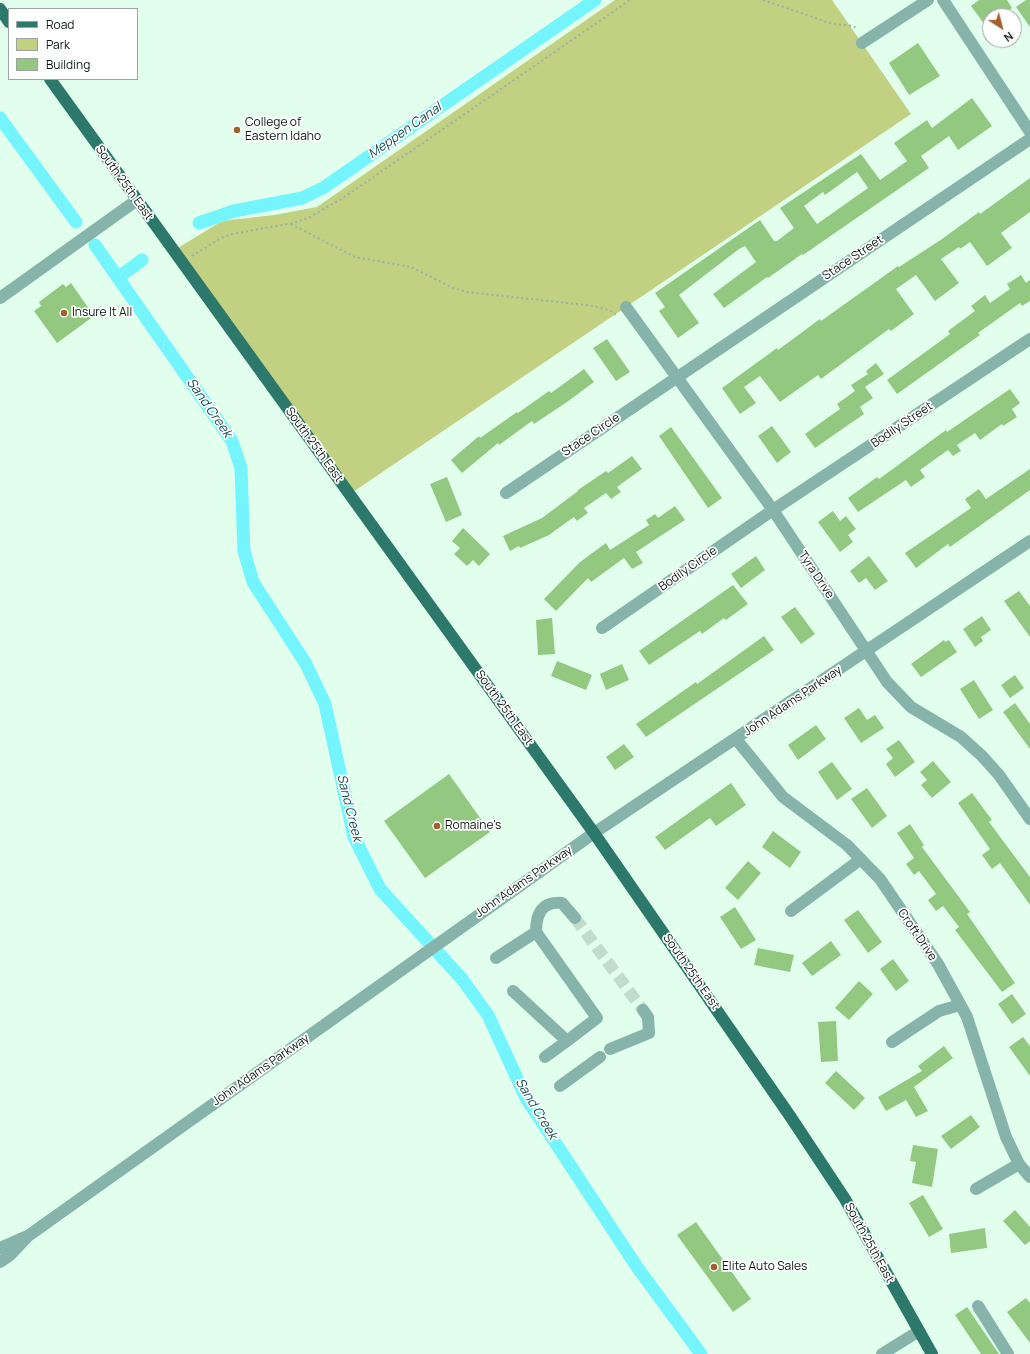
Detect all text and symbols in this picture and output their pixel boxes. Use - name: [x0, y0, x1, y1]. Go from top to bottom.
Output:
- legend: [8, 8, 138, 80]
- north arrow: [982, 8, 1022, 48]
- text: Road: [46, 16, 74, 33]
- text: N: [1001, 29, 1016, 46]
- text: Park: [46, 36, 70, 53]
- text: Building: [46, 56, 90, 73]
- water label: Meppen Canal: [365, 100, 445, 162]
- place label: College of Eastern Idaho: [245, 116, 321, 144]
- marker: College of Eastern Idaho: [232, 125, 242, 135]
- street label: South 25th East: [92, 143, 156, 223]
- street label: Stace Street: [820, 232, 886, 284]
- place label: Insure It All: [72, 306, 132, 320]
- marker: Insure It All: [59, 308, 69, 318]
- water label: Sand Creek: [183, 375, 235, 441]
- street label: Bodily Street: [868, 399, 936, 451]
- street label: South 25th East: [282, 405, 346, 485]
- street label: Stace Circle: [559, 410, 623, 460]
- street label: Bodily Circle: [656, 544, 720, 594]
- street label: Tyra Drive: [795, 549, 837, 601]
- street label: John Adams Parkway: [741, 663, 845, 739]
- street label: South 25th East: [472, 668, 536, 748]
- water label: Sand Creek: [333, 773, 365, 843]
- place label: Romaine's: [445, 819, 501, 833]
- marker: Romaine's: [432, 821, 442, 831]
- street label: John Adams Parkway: [473, 843, 575, 921]
- street label: Croft Drive: [894, 906, 940, 964]
- street label: South 25th East: [660, 932, 722, 1012]
- street label: John Adams Parkway: [210, 1031, 312, 1109]
- water label: Sand Creek: [512, 1076, 560, 1142]
- street label: South 25th East: [841, 1201, 897, 1285]
- place label: Elite Auto Sales: [722, 1260, 807, 1274]
- marker: Elite Auto Sales: [709, 1262, 719, 1272]

